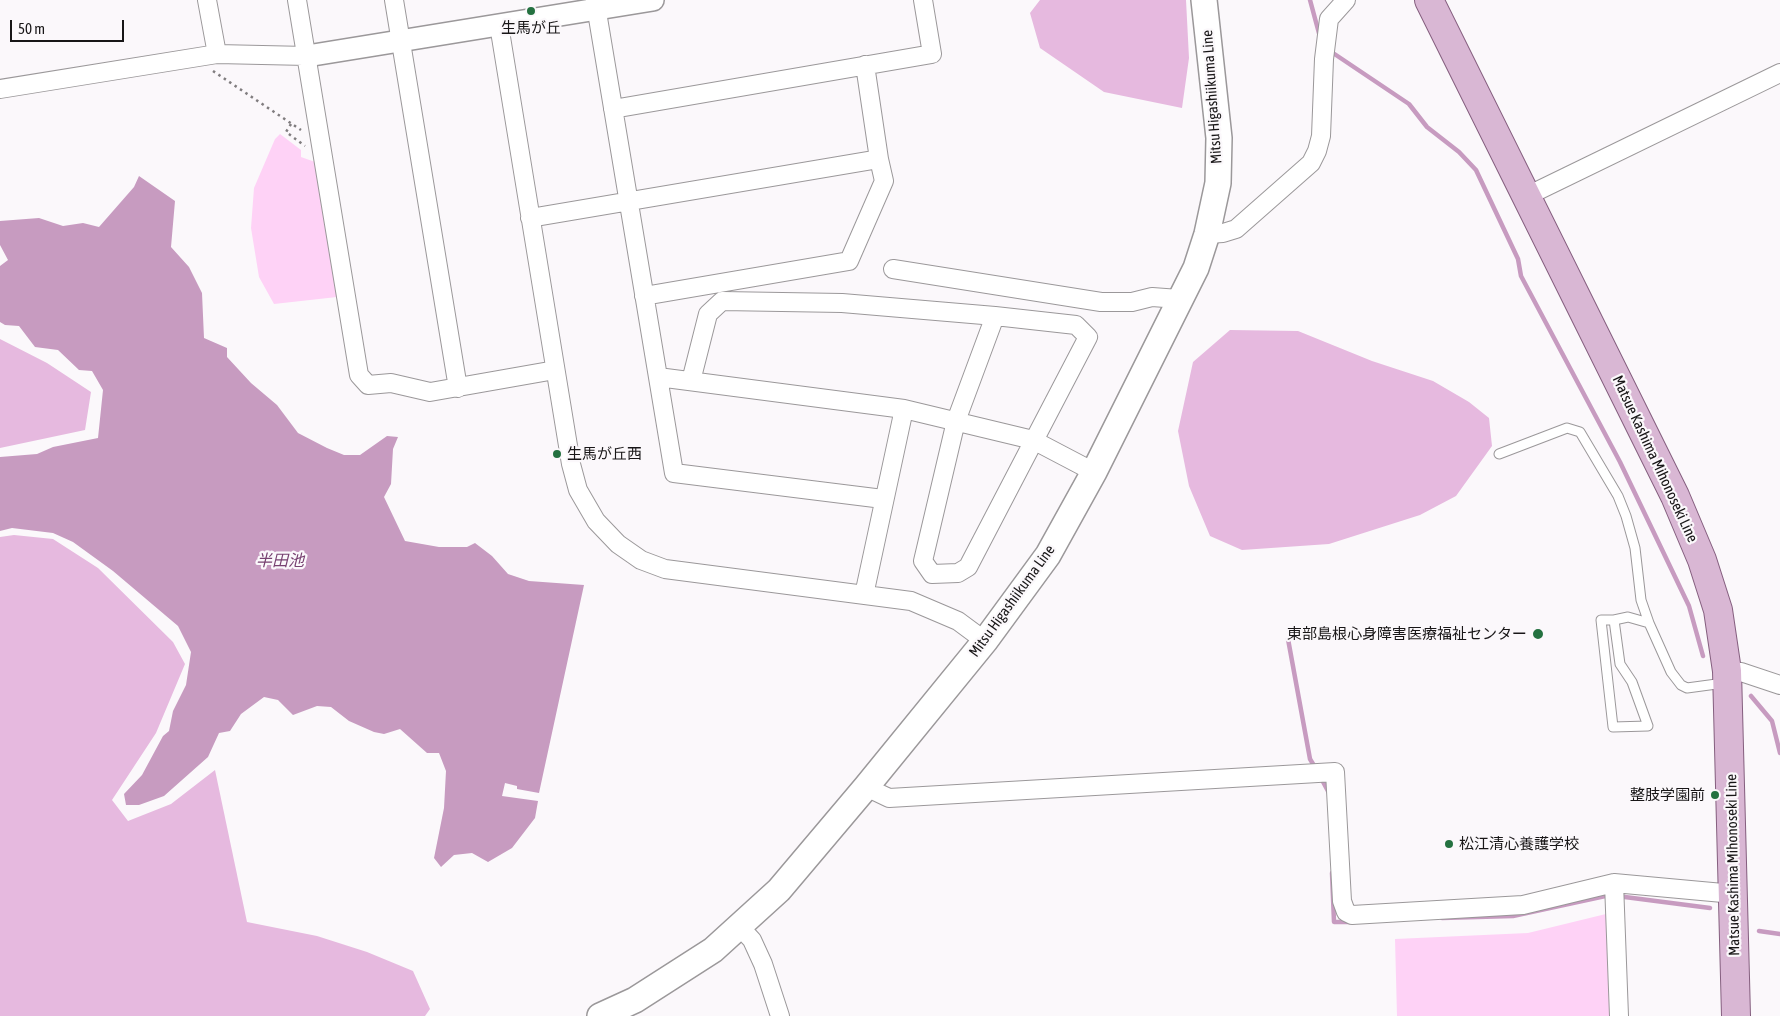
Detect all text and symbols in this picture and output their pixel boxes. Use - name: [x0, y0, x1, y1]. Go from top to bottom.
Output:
- marker: 生馬が丘: [525, 5, 537, 17]
- scale bar: [12, 10, 126, 42]
- place label: 生馬が丘: [501, 19, 561, 37]
- text: 50 m: [18, 20, 45, 37]
- street label: Mitsu Higashiikuma Line: [1198, 29, 1226, 165]
- street label: Matsue Kashima Mihonoseki Line: [1608, 373, 1702, 545]
- place label: 生馬が丘西: [567, 445, 642, 463]
- marker: 生馬が丘西: [551, 448, 563, 460]
- street label: Mitsu Higashiikuma Line: [965, 541, 1059, 661]
- water label: 半田池: [256, 551, 304, 571]
- place label: 東部島根心身障害医療福祉センター: [1287, 625, 1527, 643]
- marker: 東部島根心身障害医療福祉センター: [1531, 627, 1545, 641]
- street label: Matsue Kashima Mihonoseki Line: [1722, 774, 1744, 956]
- place label: 整肢学園前: [1630, 786, 1705, 804]
- marker: 整肢学園前: [1709, 789, 1721, 801]
- place label: 松江清心養護学校: [1459, 835, 1579, 853]
- marker: 松江清心養護学校: [1443, 838, 1455, 850]

